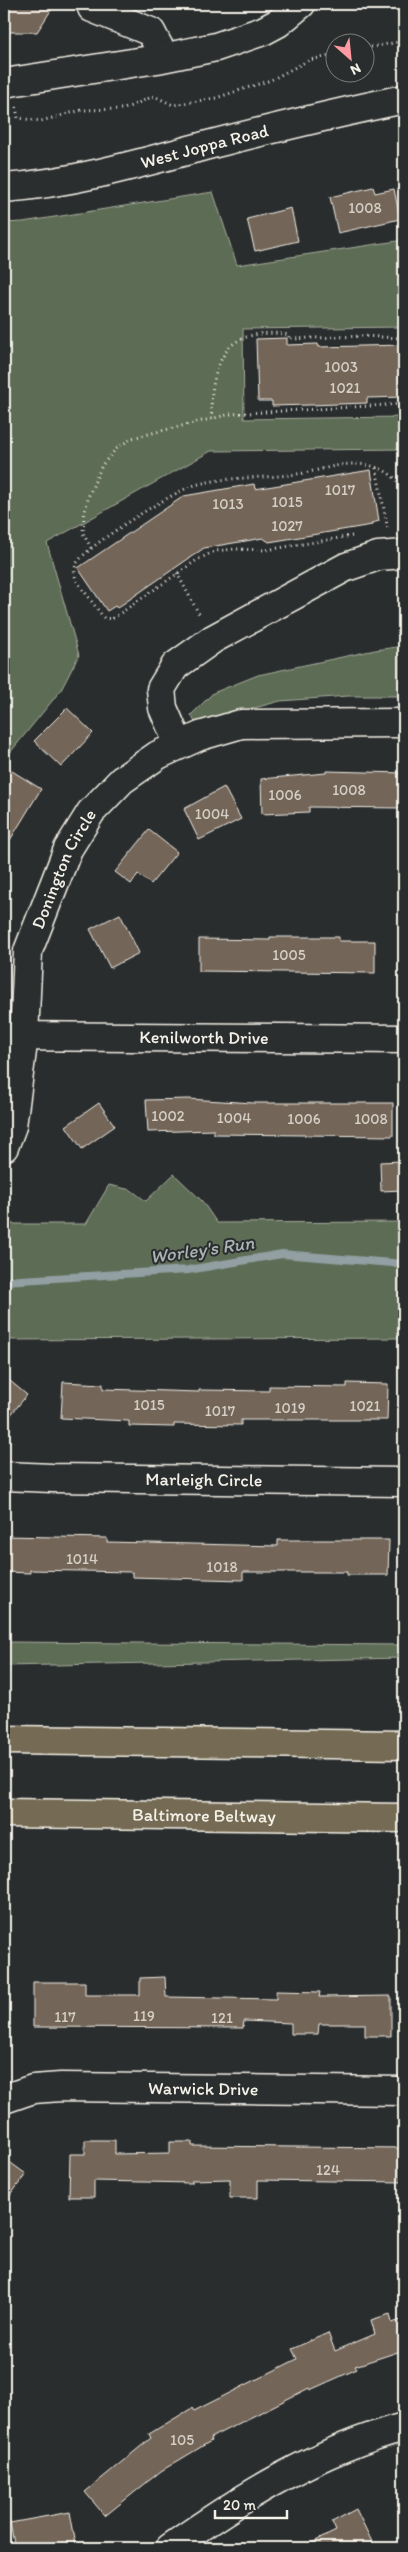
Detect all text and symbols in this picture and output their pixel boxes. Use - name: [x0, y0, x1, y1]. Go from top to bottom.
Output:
- north arrow: [326, 32, 376, 82]
- text: N: [348, 59, 364, 79]
- street label: West Joppa Road: [138, 119, 271, 174]
- house number: 1008: [348, 199, 382, 217]
- house number: 1003: [324, 358, 358, 376]
- house number: 1021: [329, 379, 361, 397]
- house number: 1017: [325, 481, 356, 499]
- house number: 1015: [271, 493, 303, 511]
- house number: 1013: [212, 495, 244, 513]
- house number: 1027: [271, 517, 303, 535]
- house number: 1008: [332, 781, 366, 799]
- house number: 1006: [268, 786, 302, 804]
- street label: Donington Circle: [27, 805, 101, 932]
- house number: 1004: [195, 805, 229, 823]
- house number: 1005: [272, 946, 306, 964]
- street label: Kenilworth Drive: [139, 1026, 269, 1049]
- house number: 1002: [151, 1107, 185, 1125]
- house number: 1004: [217, 1109, 251, 1127]
- house number: 1006: [287, 1110, 321, 1128]
- house number: 1008: [354, 1110, 388, 1128]
- water label: Worley's Run: [149, 1231, 256, 1268]
- house number: 1015: [133, 1396, 165, 1414]
- house number: 1021: [349, 1397, 381, 1415]
- house number: 1019: [274, 1399, 306, 1417]
- house number: 1017: [205, 1402, 236, 1420]
- street label: Marleigh Circle: [145, 1468, 263, 1491]
- house number: 1014: [66, 1550, 98, 1568]
- house number: 1018: [206, 1558, 238, 1576]
- street label: Baltimore Beltway: [132, 1804, 277, 1827]
- house number: 119: [133, 2007, 155, 2025]
- house number: 117: [54, 2008, 76, 2026]
- house number: 121: [211, 2009, 233, 2027]
- street label: Warwick Drive: [148, 2077, 258, 2100]
- house number: 124: [316, 2161, 340, 2179]
- house number: 105: [170, 2431, 194, 2449]
- scale bar: [215, 2487, 288, 2519]
- text: 20 m: [223, 2496, 257, 2514]

